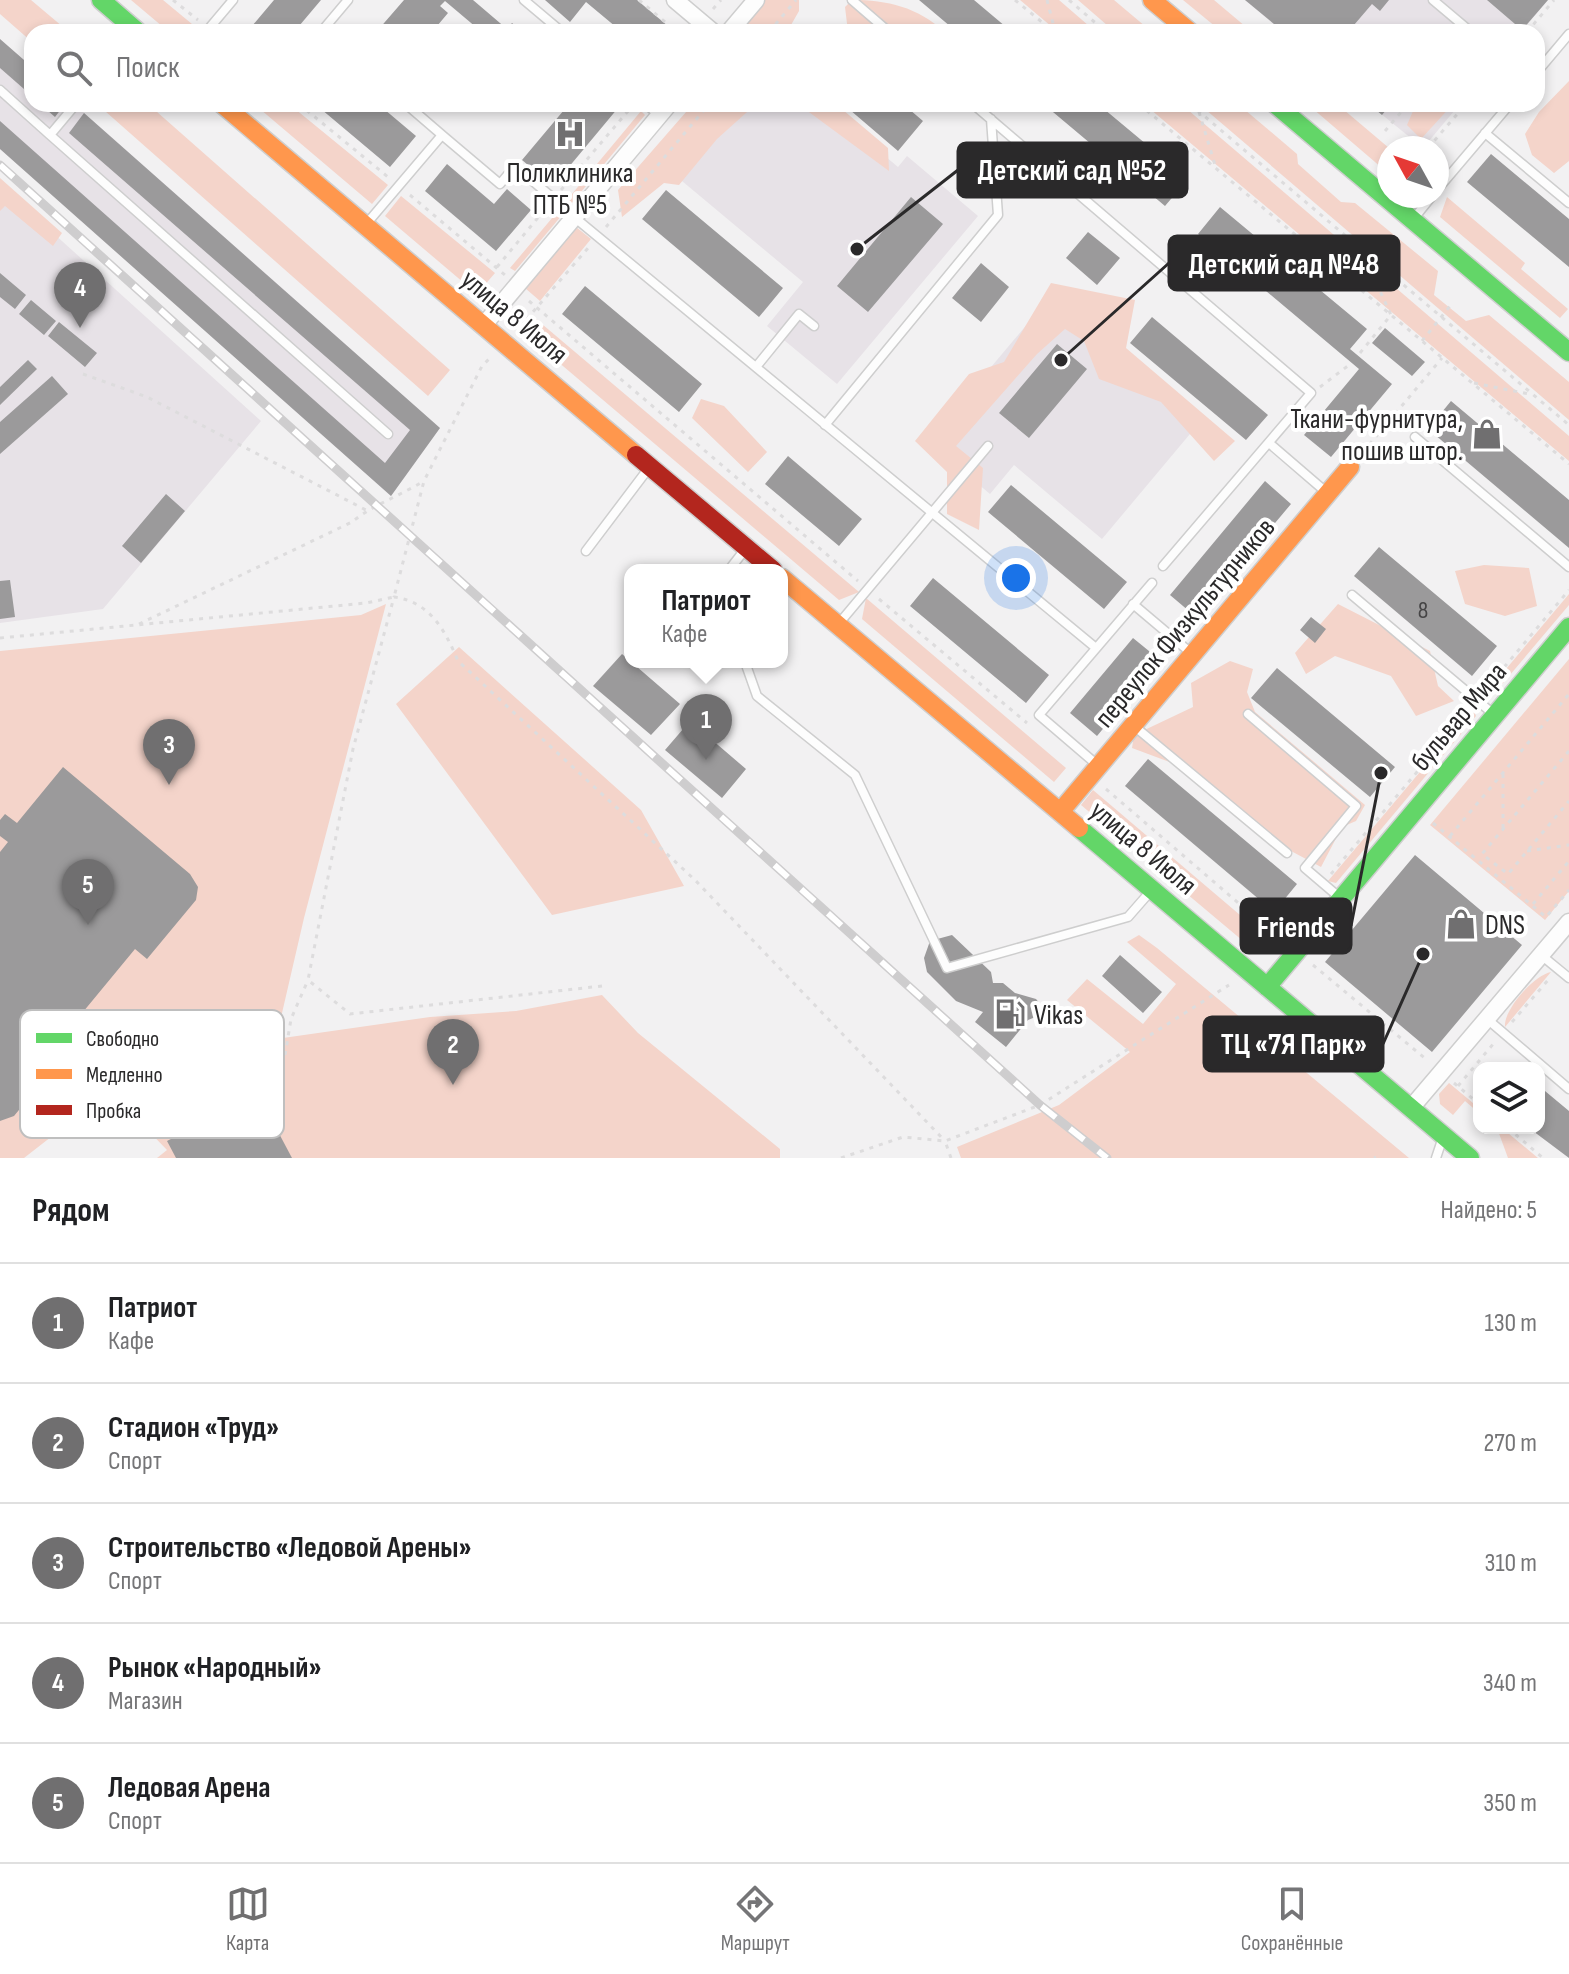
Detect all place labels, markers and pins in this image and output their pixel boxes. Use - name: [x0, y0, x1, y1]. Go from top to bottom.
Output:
- hospital icon: Поликлиника ПТБ №5: [553, 117, 587, 151]
- callout: Детский сад №52: [958, 143, 1187, 197]
- place label: Поликлиника ПТБ №5: [506, 157, 634, 222]
- callout: Детский сад №48: [1169, 236, 1399, 290]
- pin: 4: [54, 262, 106, 328]
- place label: Ткани-фурнитура, пошив штор.: [1290, 403, 1463, 468]
- shop icon: Ткани-фурнитура, пошив штор.: [1470, 417, 1504, 451]
- pin: 1: [680, 694, 732, 760]
- pin: 3: [143, 719, 195, 785]
- pin: 5: [62, 859, 114, 925]
- callout: Friends: [1241, 899, 1351, 953]
- shop icon: DNS: [1444, 907, 1478, 941]
- place label: DNS: [1485, 909, 1525, 942]
- fuel station icon: Vikas: [993, 997, 1027, 1031]
- place label: Vikas: [1034, 999, 1083, 1032]
- callout: ТЦ «7Я Парк»: [1204, 1017, 1383, 1071]
- pin: 2: [427, 1019, 479, 1085]

